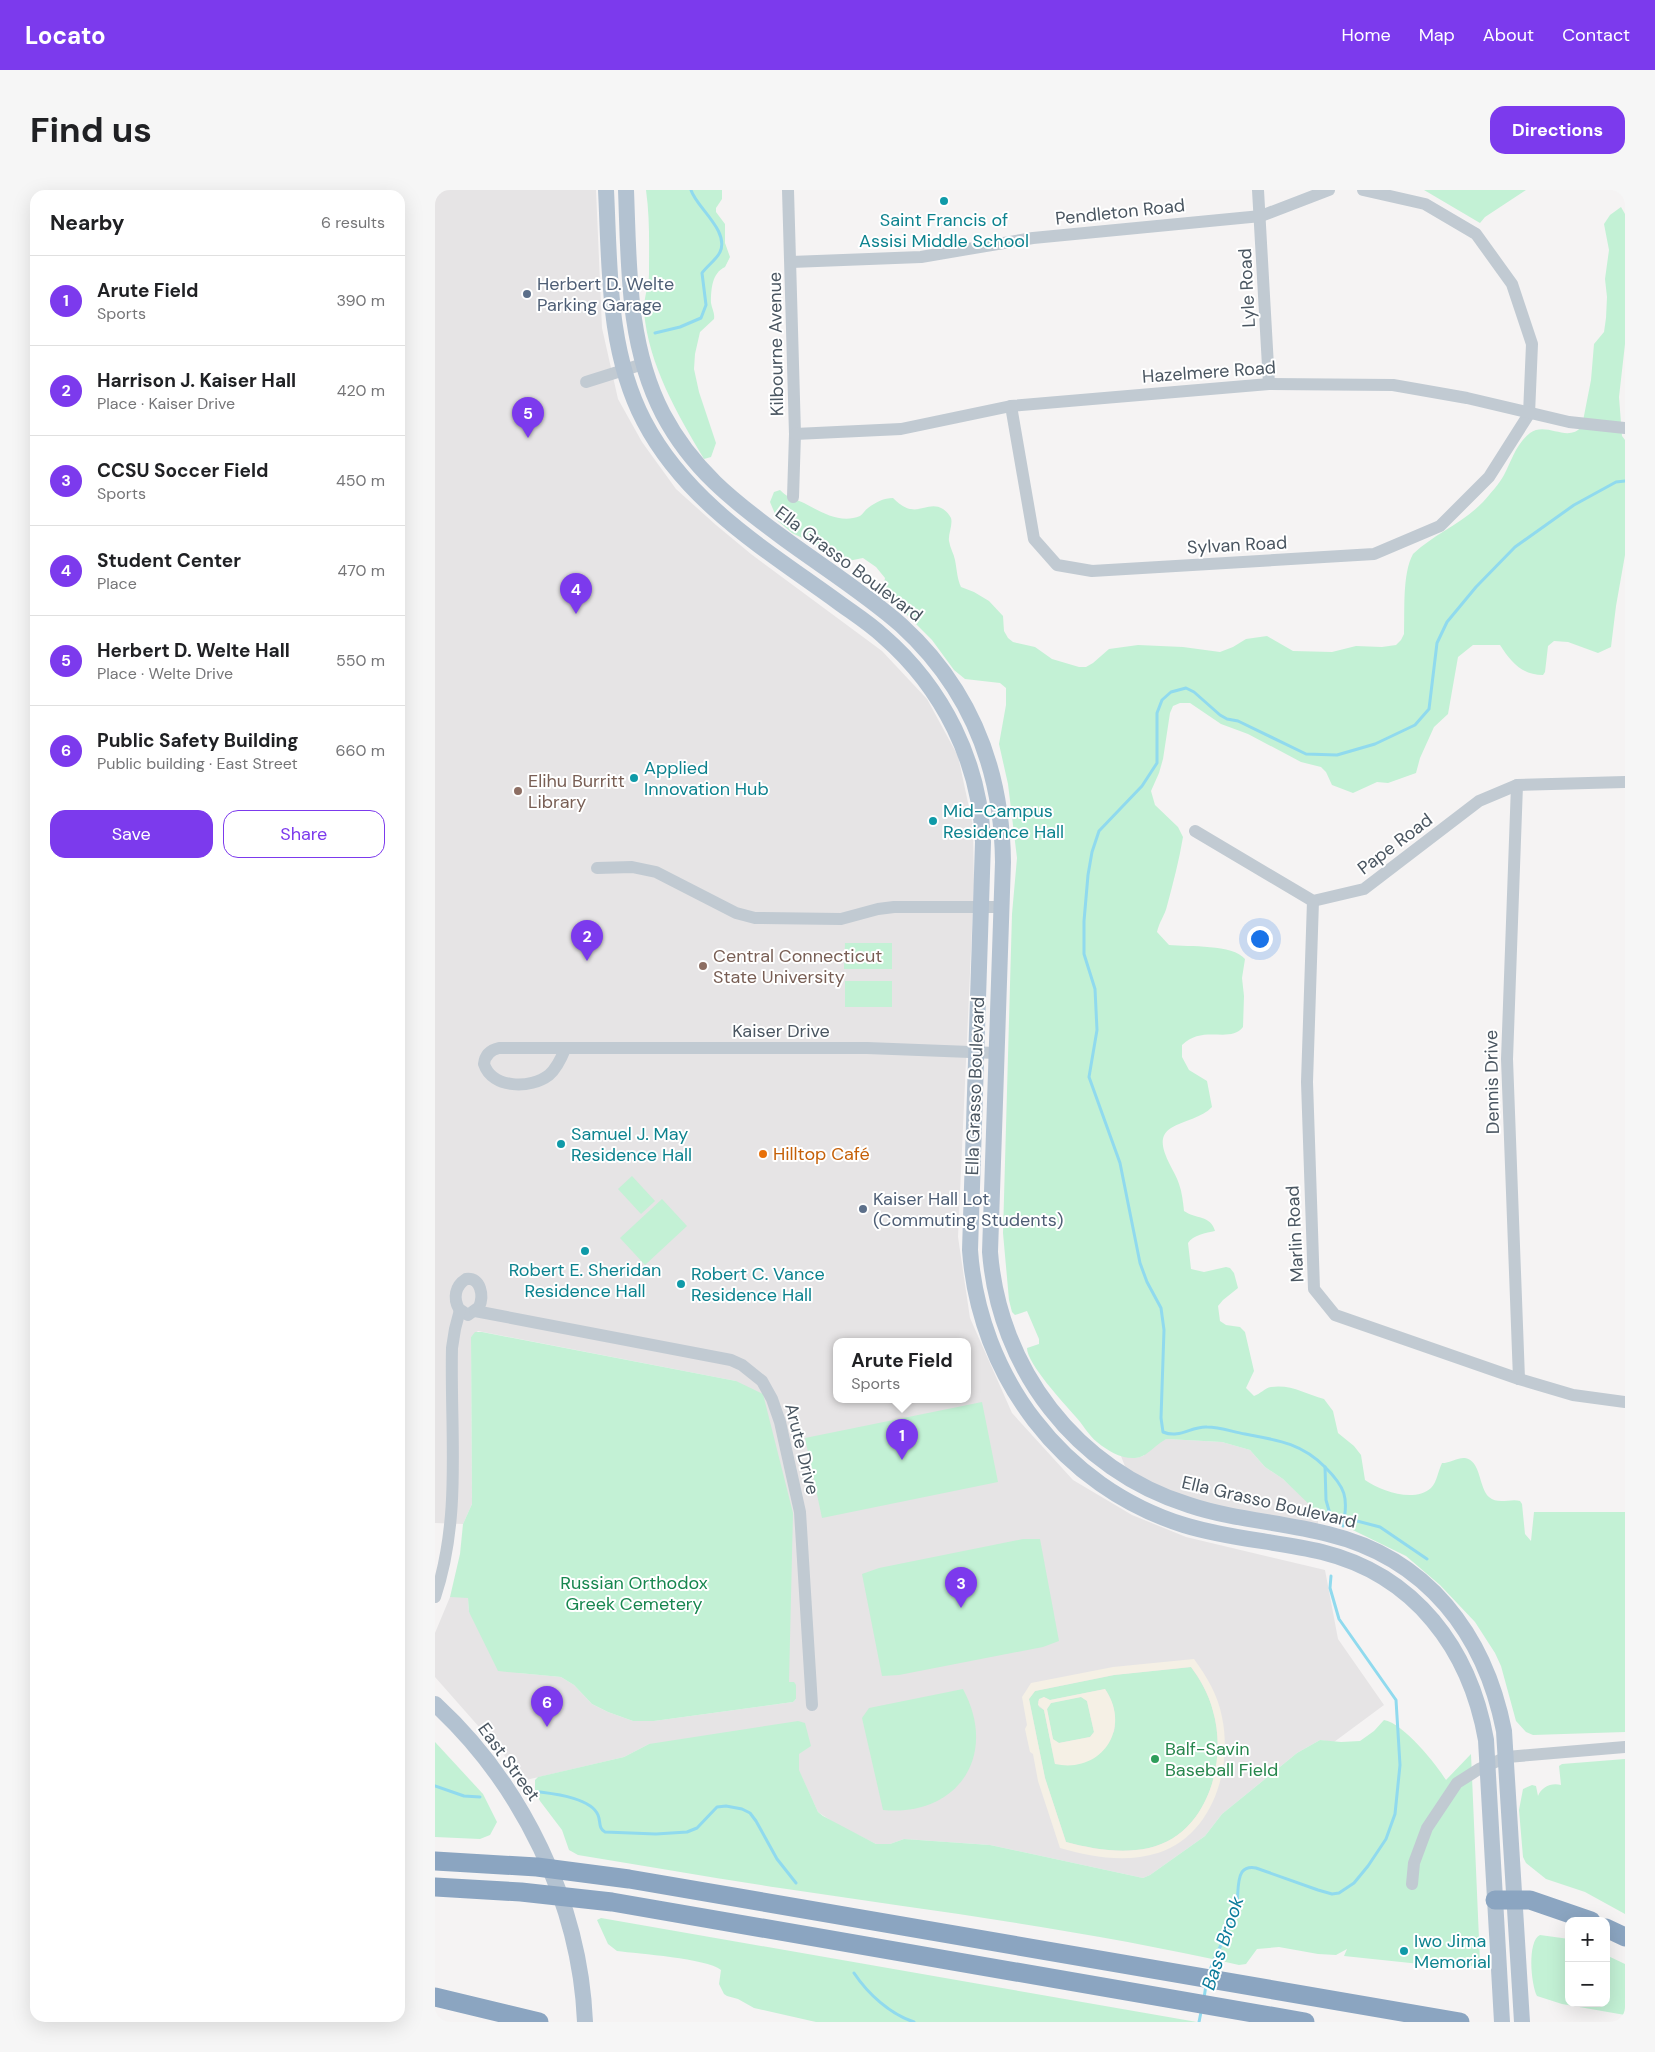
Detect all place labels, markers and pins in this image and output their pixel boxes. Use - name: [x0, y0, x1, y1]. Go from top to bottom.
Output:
- marker: Saint Francis of Assisi Middle School: [938, 195, 950, 207]
- place label: Saint Francis of Assisi Middle School: [859, 208, 1029, 253]
- place label: Herbert D. Welte Parking Garage: [537, 272, 674, 317]
- marker: Herbert D. Welte Parking Garage: [521, 288, 533, 300]
- pin: 5: [512, 397, 544, 438]
- pin: 4: [560, 573, 592, 614]
- place label: Applied Innovation Hub: [644, 756, 769, 801]
- place label: Elihu Burritt Library: [528, 769, 625, 814]
- marker: Applied Innovation Hub: [628, 772, 640, 784]
- marker: Elihu Burritt Library: [512, 785, 524, 797]
- place label: Mid-Campus Residence Hall: [943, 799, 1064, 844]
- marker: Mid-Campus Residence Hall: [927, 815, 939, 827]
- pin: 2: [571, 920, 603, 961]
- place label: Central Connecticut State University: [713, 944, 882, 989]
- marker: Central Connecticut State University: [697, 960, 709, 972]
- place label: Samuel J. May Residence Hall: [571, 1122, 692, 1167]
- marker: Samuel J. May Residence Hall: [555, 1138, 567, 1150]
- place label: Hilltop Café: [773, 1142, 870, 1166]
- marker: Hilltop Café: [757, 1148, 769, 1160]
- place label: Kaiser Hall Lot (Commuting Students): [873, 1187, 1063, 1232]
- marker: Kaiser Hall Lot (Commuting Students): [857, 1203, 869, 1215]
- marker: Robert E. Sheridan Residence Hall: [579, 1245, 591, 1257]
- place label: Robert E. Sheridan Residence Hall: [509, 1258, 661, 1303]
- place label: Robert C. Vance Residence Hall: [691, 1262, 825, 1307]
- marker: Robert C. Vance Residence Hall: [675, 1278, 687, 1290]
- pin: 1: [886, 1419, 918, 1460]
- pin: 3: [945, 1567, 977, 1608]
- pin: 6: [531, 1686, 563, 1727]
- place label: Balf-Savin Baseball Field: [1165, 1737, 1278, 1782]
- marker: Balf-Savin Baseball Field: [1149, 1753, 1161, 1765]
- place label: Iwo Jima Memorial: [1414, 1929, 1491, 1974]
- marker: Iwo Jima Memorial: [1398, 1945, 1410, 1957]

